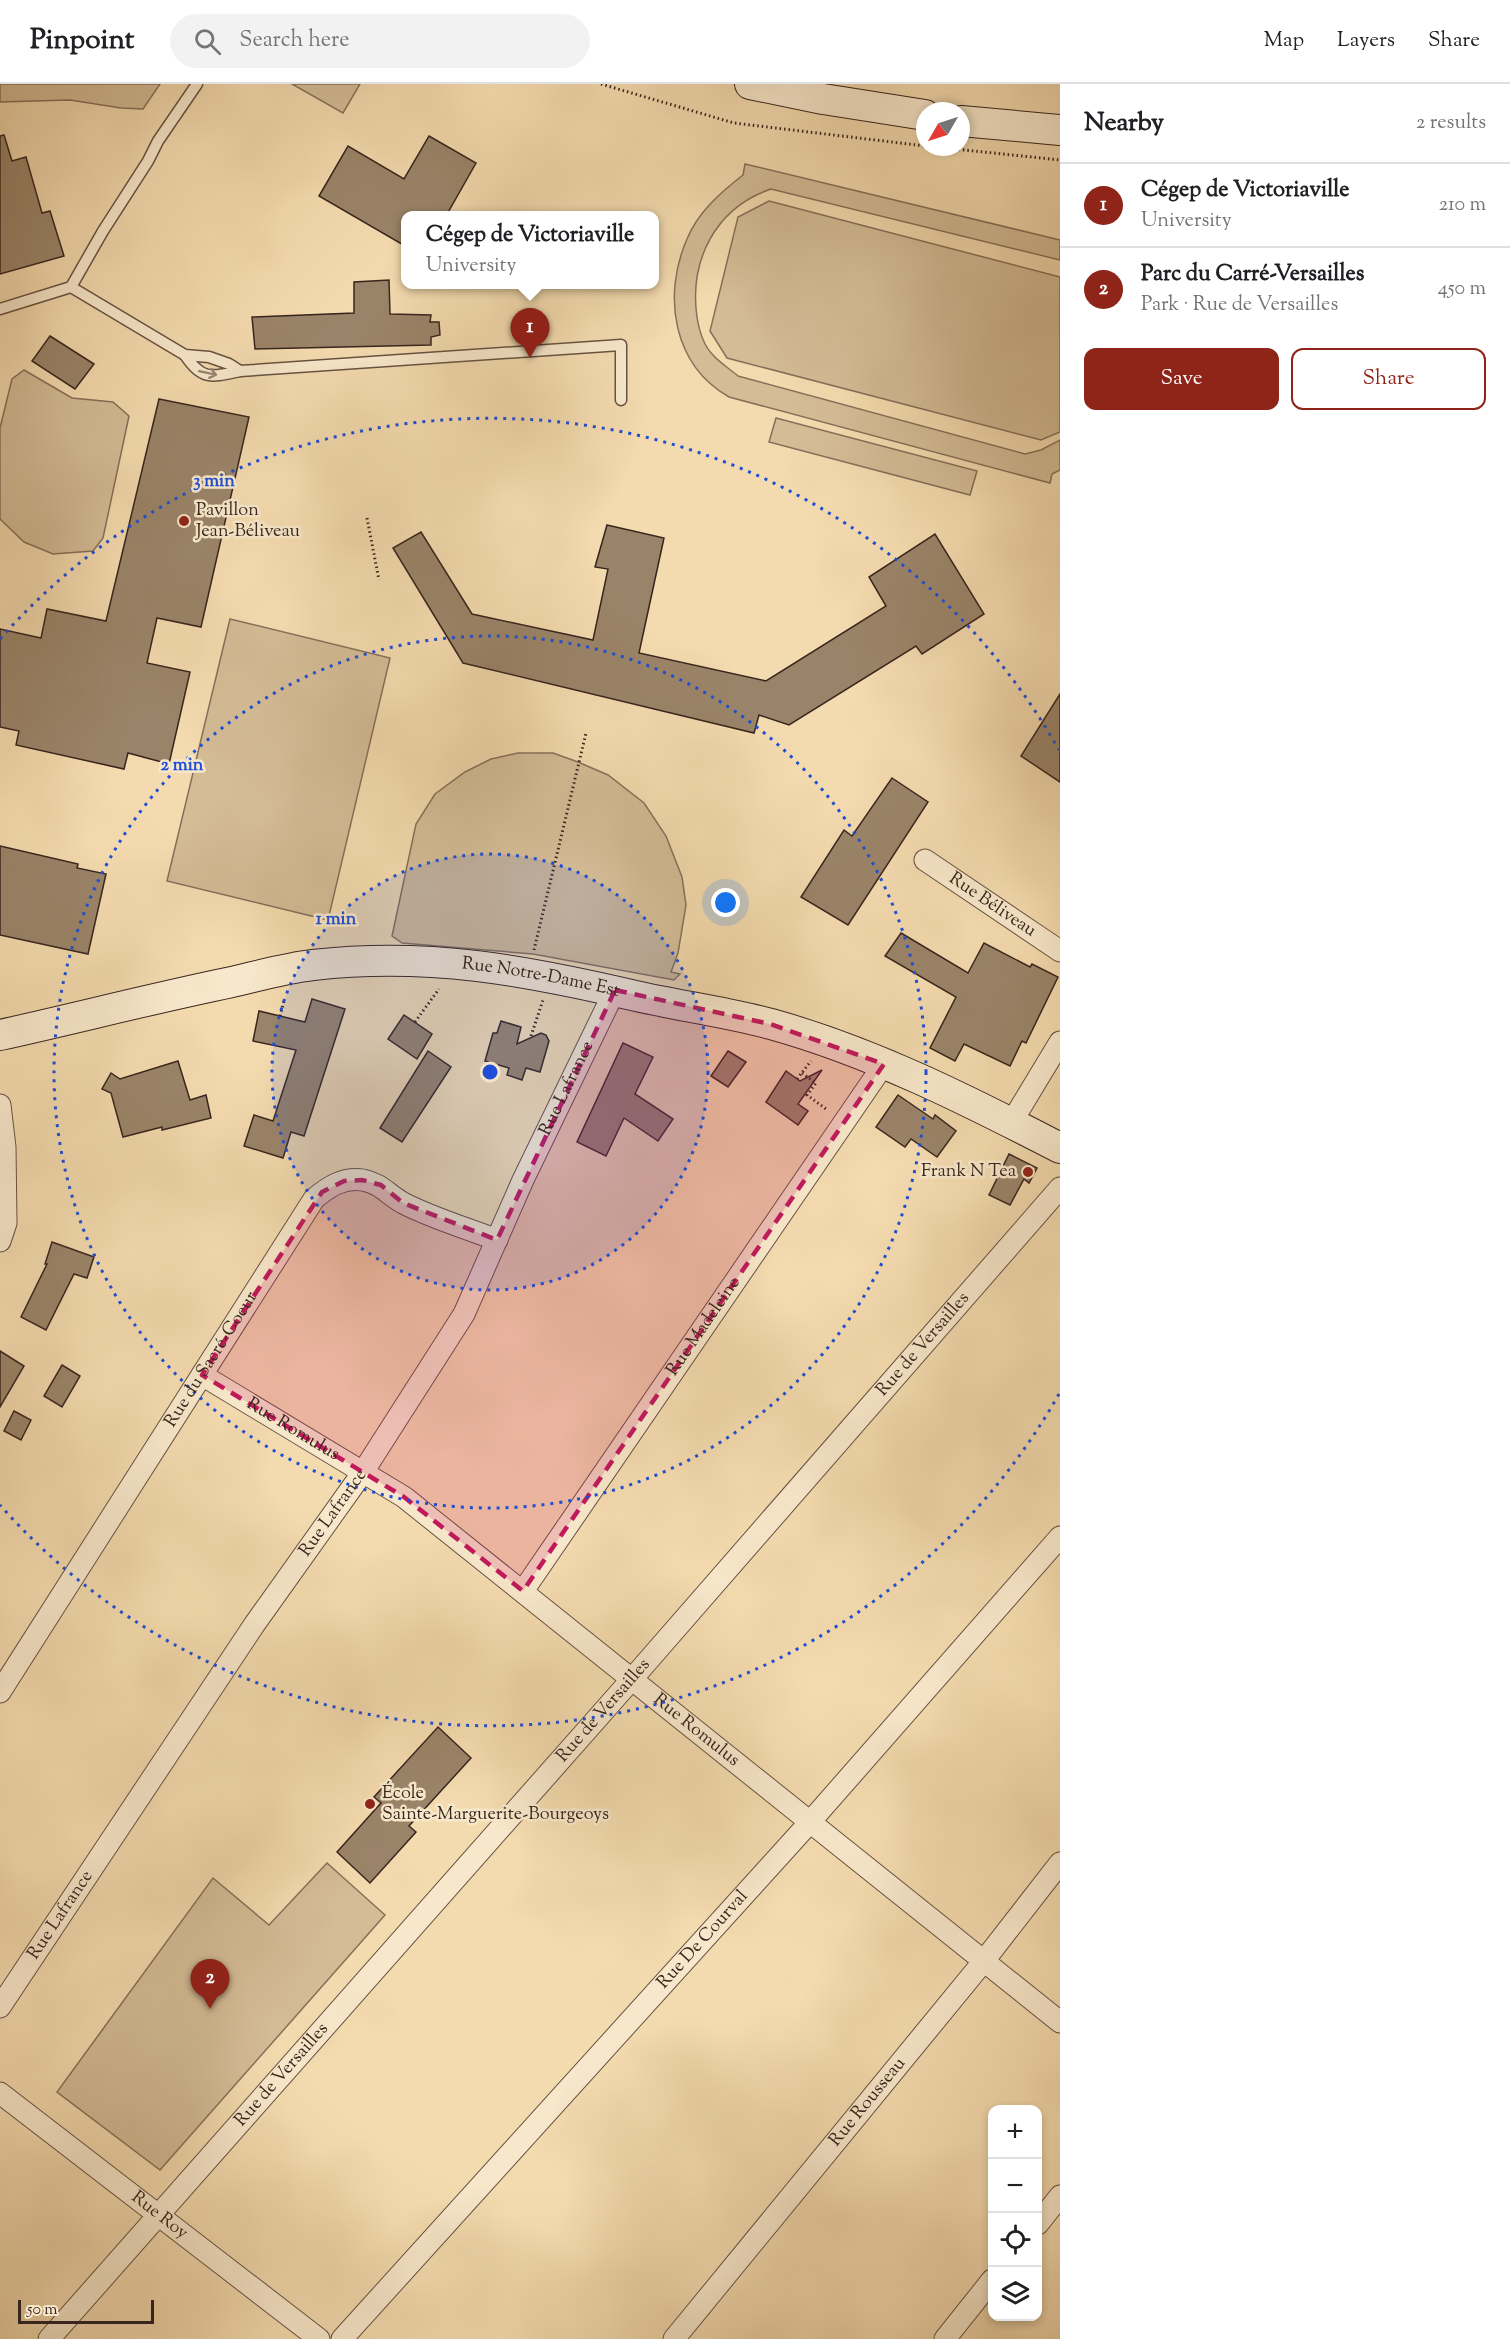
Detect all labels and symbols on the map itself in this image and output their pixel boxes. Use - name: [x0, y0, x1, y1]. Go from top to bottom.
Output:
- north arrow: [916, 102, 970, 156]
- pin: 1: [510, 308, 550, 358]
- one-way arrow: [198, 368, 217, 380]
- text: 3 min: [193, 469, 235, 495]
- place label: Pavillon Jean-Béliveau: [195, 498, 300, 545]
- marker: Pavillon Jean-Béliveau: [177, 514, 191, 528]
- text: 2 min: [161, 753, 204, 779]
- street label: Rue Béliveau: [943, 866, 1041, 944]
- your location: [711, 888, 740, 917]
- text: 1 min: [316, 907, 357, 933]
- street label: Rue Notre-Dame Est: [461, 951, 622, 1005]
- street label: Rue Lafrance: [533, 1037, 601, 1140]
- centre of rings: [480, 1062, 500, 1082]
- place label: Frank N Tea: [921, 1159, 1016, 1185]
- marker: Frank N Tea: [1021, 1165, 1035, 1179]
- street label: Rue Madeleine: [661, 1272, 747, 1382]
- street label: Rue du Sacré-Coeur: [159, 1286, 265, 1433]
- street label: Rue de Versailles: [870, 1287, 976, 1403]
- street label: Rue Romulus: [241, 1392, 344, 1468]
- street label: Rue Lafrance: [293, 1464, 374, 1562]
- street label: Rue de Versailles: [551, 1653, 657, 1769]
- street label: Rue Romulus: [647, 1688, 745, 1774]
- place label: École Sainte-Marguerite-Bourgeoys: [382, 1781, 609, 1828]
- marker: École Sainte-Marguerite-Bourgeoys: [363, 1797, 377, 1811]
- street label: Rue Lafrance: [22, 1866, 100, 1965]
- street label: Rue De Courval: [651, 1885, 755, 1995]
- pin: 2: [190, 1960, 230, 2009]
- street label: Rue de Versailles: [229, 2017, 335, 2133]
- street label: Rue Rousseau: [823, 2052, 912, 2153]
- street label: Rue Roy: [125, 2185, 193, 2246]
- scale bar: [18, 2297, 154, 2324]

